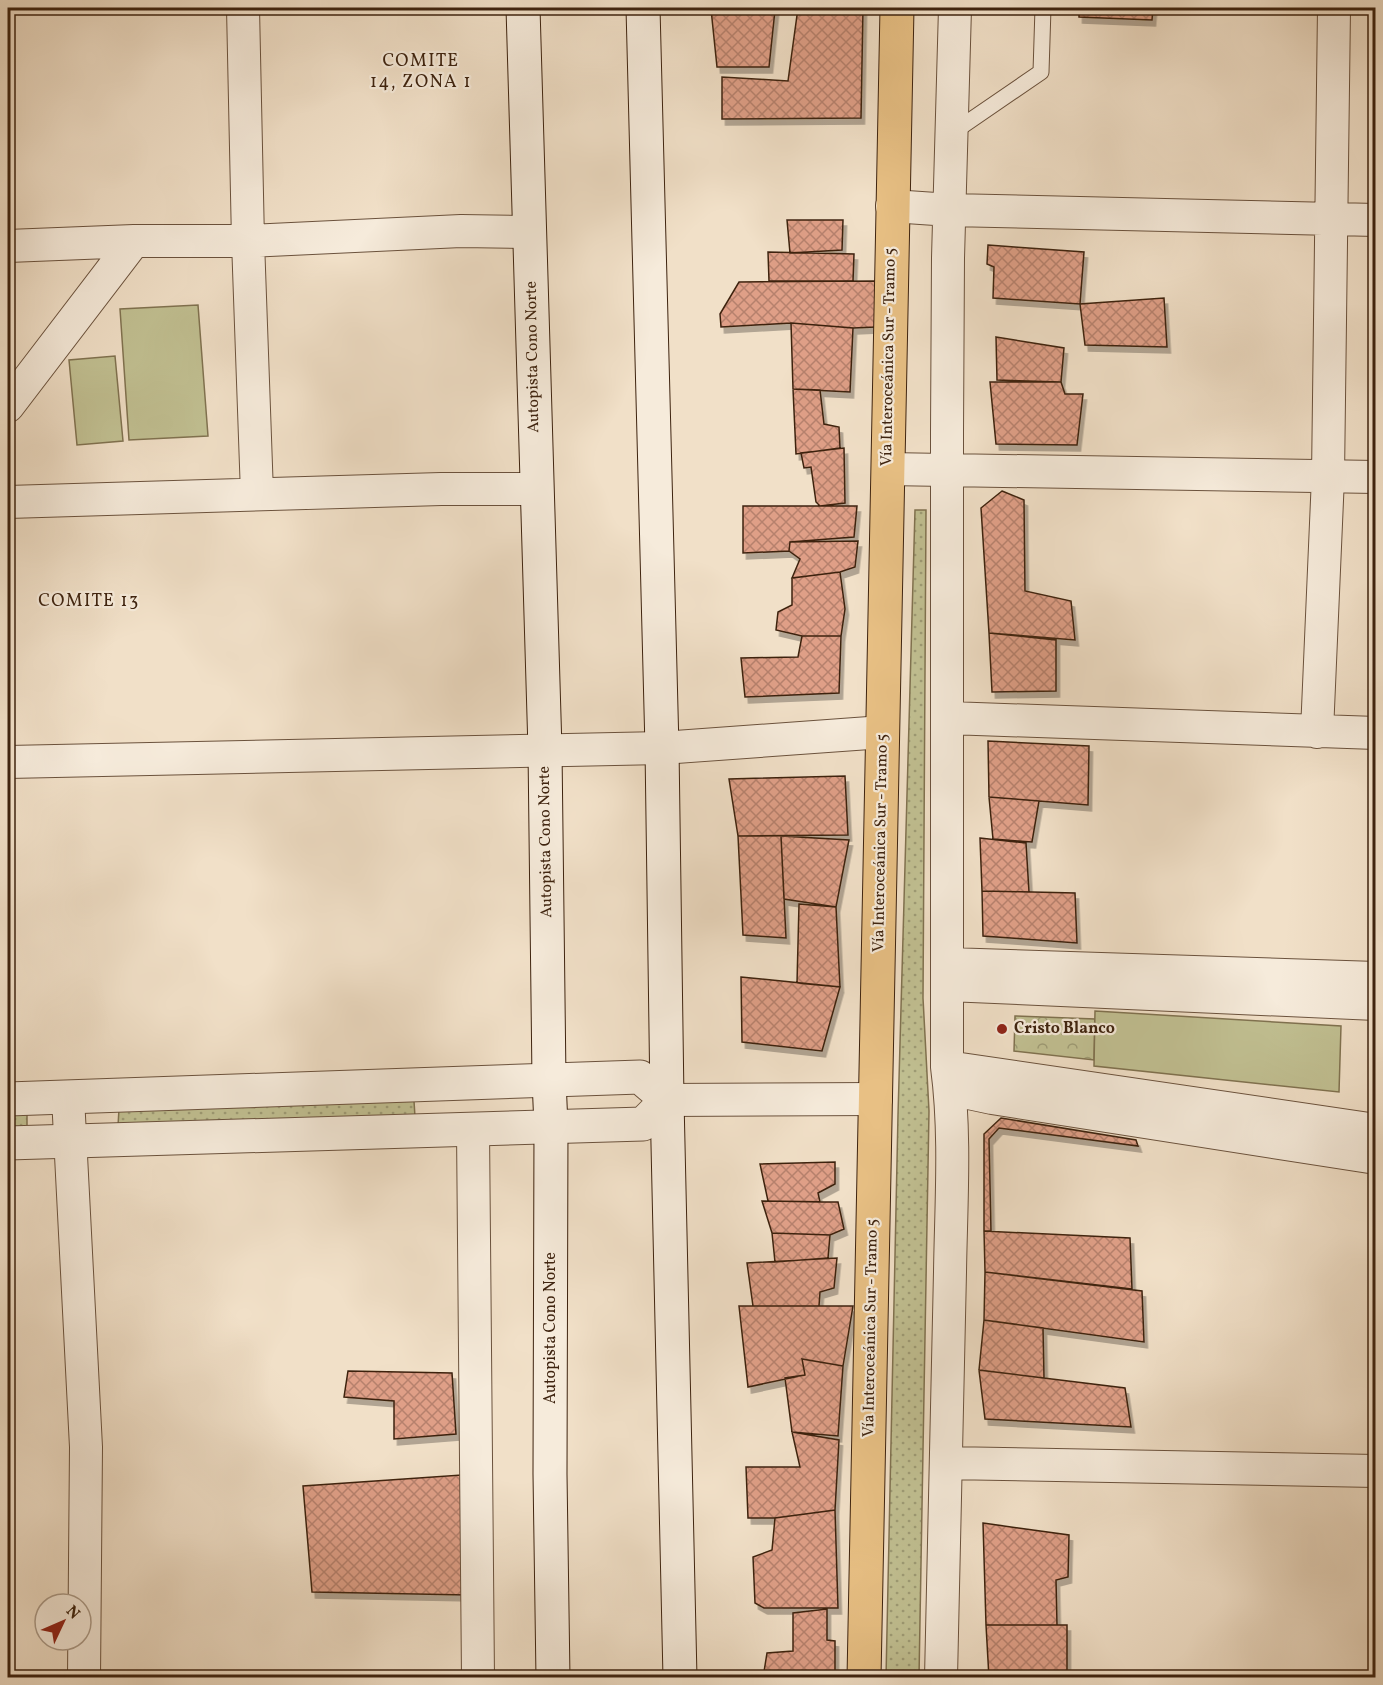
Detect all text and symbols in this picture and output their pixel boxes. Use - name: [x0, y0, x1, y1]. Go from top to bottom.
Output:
- district label: COMITE 14, ZONA 1: [370, 49, 472, 95]
- street label: Vía Interoceánica Sur - Tramo 5: [876, 248, 902, 466]
- street label: Autopista Cono Norte: [521, 281, 545, 433]
- district label: COMITE 13: [38, 589, 140, 614]
- street label: Vía Interoceánica Sur - Tramo 5: [868, 734, 894, 952]
- street label: Autopista Cono Norte: [534, 766, 558, 918]
- place label: Cristo Blanco: [1014, 1018, 1115, 1040]
- marker: Cristo Blanco: [995, 1022, 1009, 1036]
- street label: Vía Interoceánica Sur - Tramo 5: [858, 1219, 884, 1437]
- street label: Autopista Cono Norte: [540, 1252, 562, 1404]
- north arrow: [33, 1592, 93, 1652]
- text: N: [60, 1601, 85, 1625]

